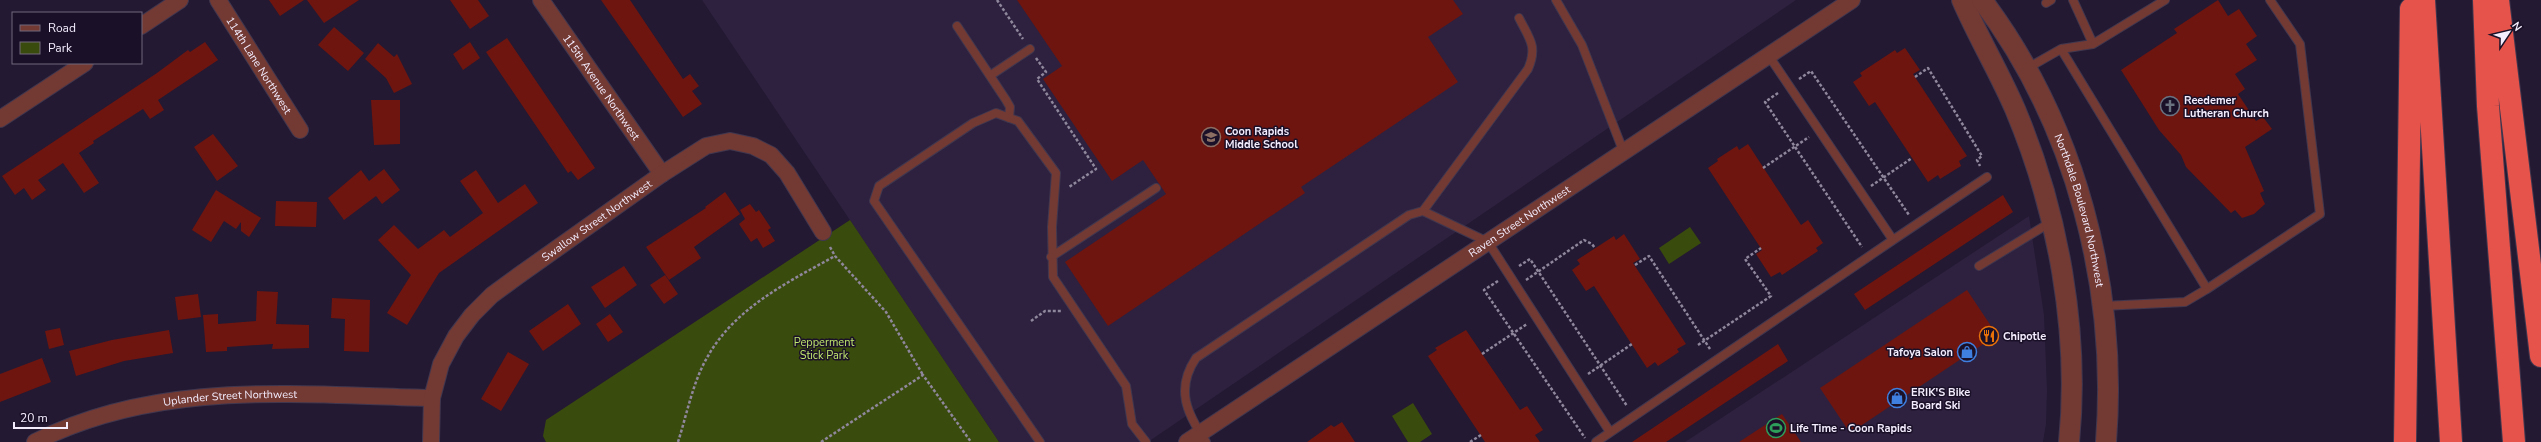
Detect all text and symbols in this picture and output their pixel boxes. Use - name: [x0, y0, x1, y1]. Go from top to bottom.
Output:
- legend: [12, 12, 142, 64]
- north arrow: [2489, 12, 2529, 52]
- street label: 114th Lane Northwest: [222, 14, 295, 117]
- text: N: [2508, 19, 2525, 34]
- text: Road: [48, 20, 76, 36]
- street label: 115th Avenue Northwest: [559, 31, 643, 143]
- text: Park: [48, 40, 73, 56]
- place label: Reedemer Lutheran Church: [2184, 93, 2269, 121]
- church icon: Reedemer Lutheran Church: [2159, 95, 2181, 117]
- place label: Coon Rapids Middle School: [1225, 124, 1298, 152]
- school or university icon: Coon Rapids Middle School: [1200, 126, 1222, 148]
- street label: Northdale Boulevard Northwest: [2051, 132, 2107, 288]
- street label: Swallow Street Northwest: [539, 176, 655, 265]
- street label: Raven Street Northwest: [1466, 182, 1573, 261]
- restaurant icon: Chipotle: [1978, 325, 2000, 347]
- place label: Chipotle: [2003, 329, 2046, 344]
- park label: Pepperment Stick Park: [794, 335, 854, 363]
- shop icon: Tafoya Salon: [1956, 341, 1978, 363]
- place label: Tafoya Salon: [1887, 345, 1953, 360]
- place label: ERIK'S Bike Board Ski: [1911, 385, 1970, 413]
- street label: Uplander Street Northwest: [162, 387, 297, 410]
- shop icon: ERIK'S Bike Board Ski: [1886, 387, 1908, 409]
- scale bar: [14, 404, 67, 430]
- text: 20 m: [20, 410, 48, 426]
- sports icon: Life Time - Coon Rapids: [1765, 417, 1787, 439]
- place label: Life Time - Coon Rapids: [1790, 421, 1912, 436]

